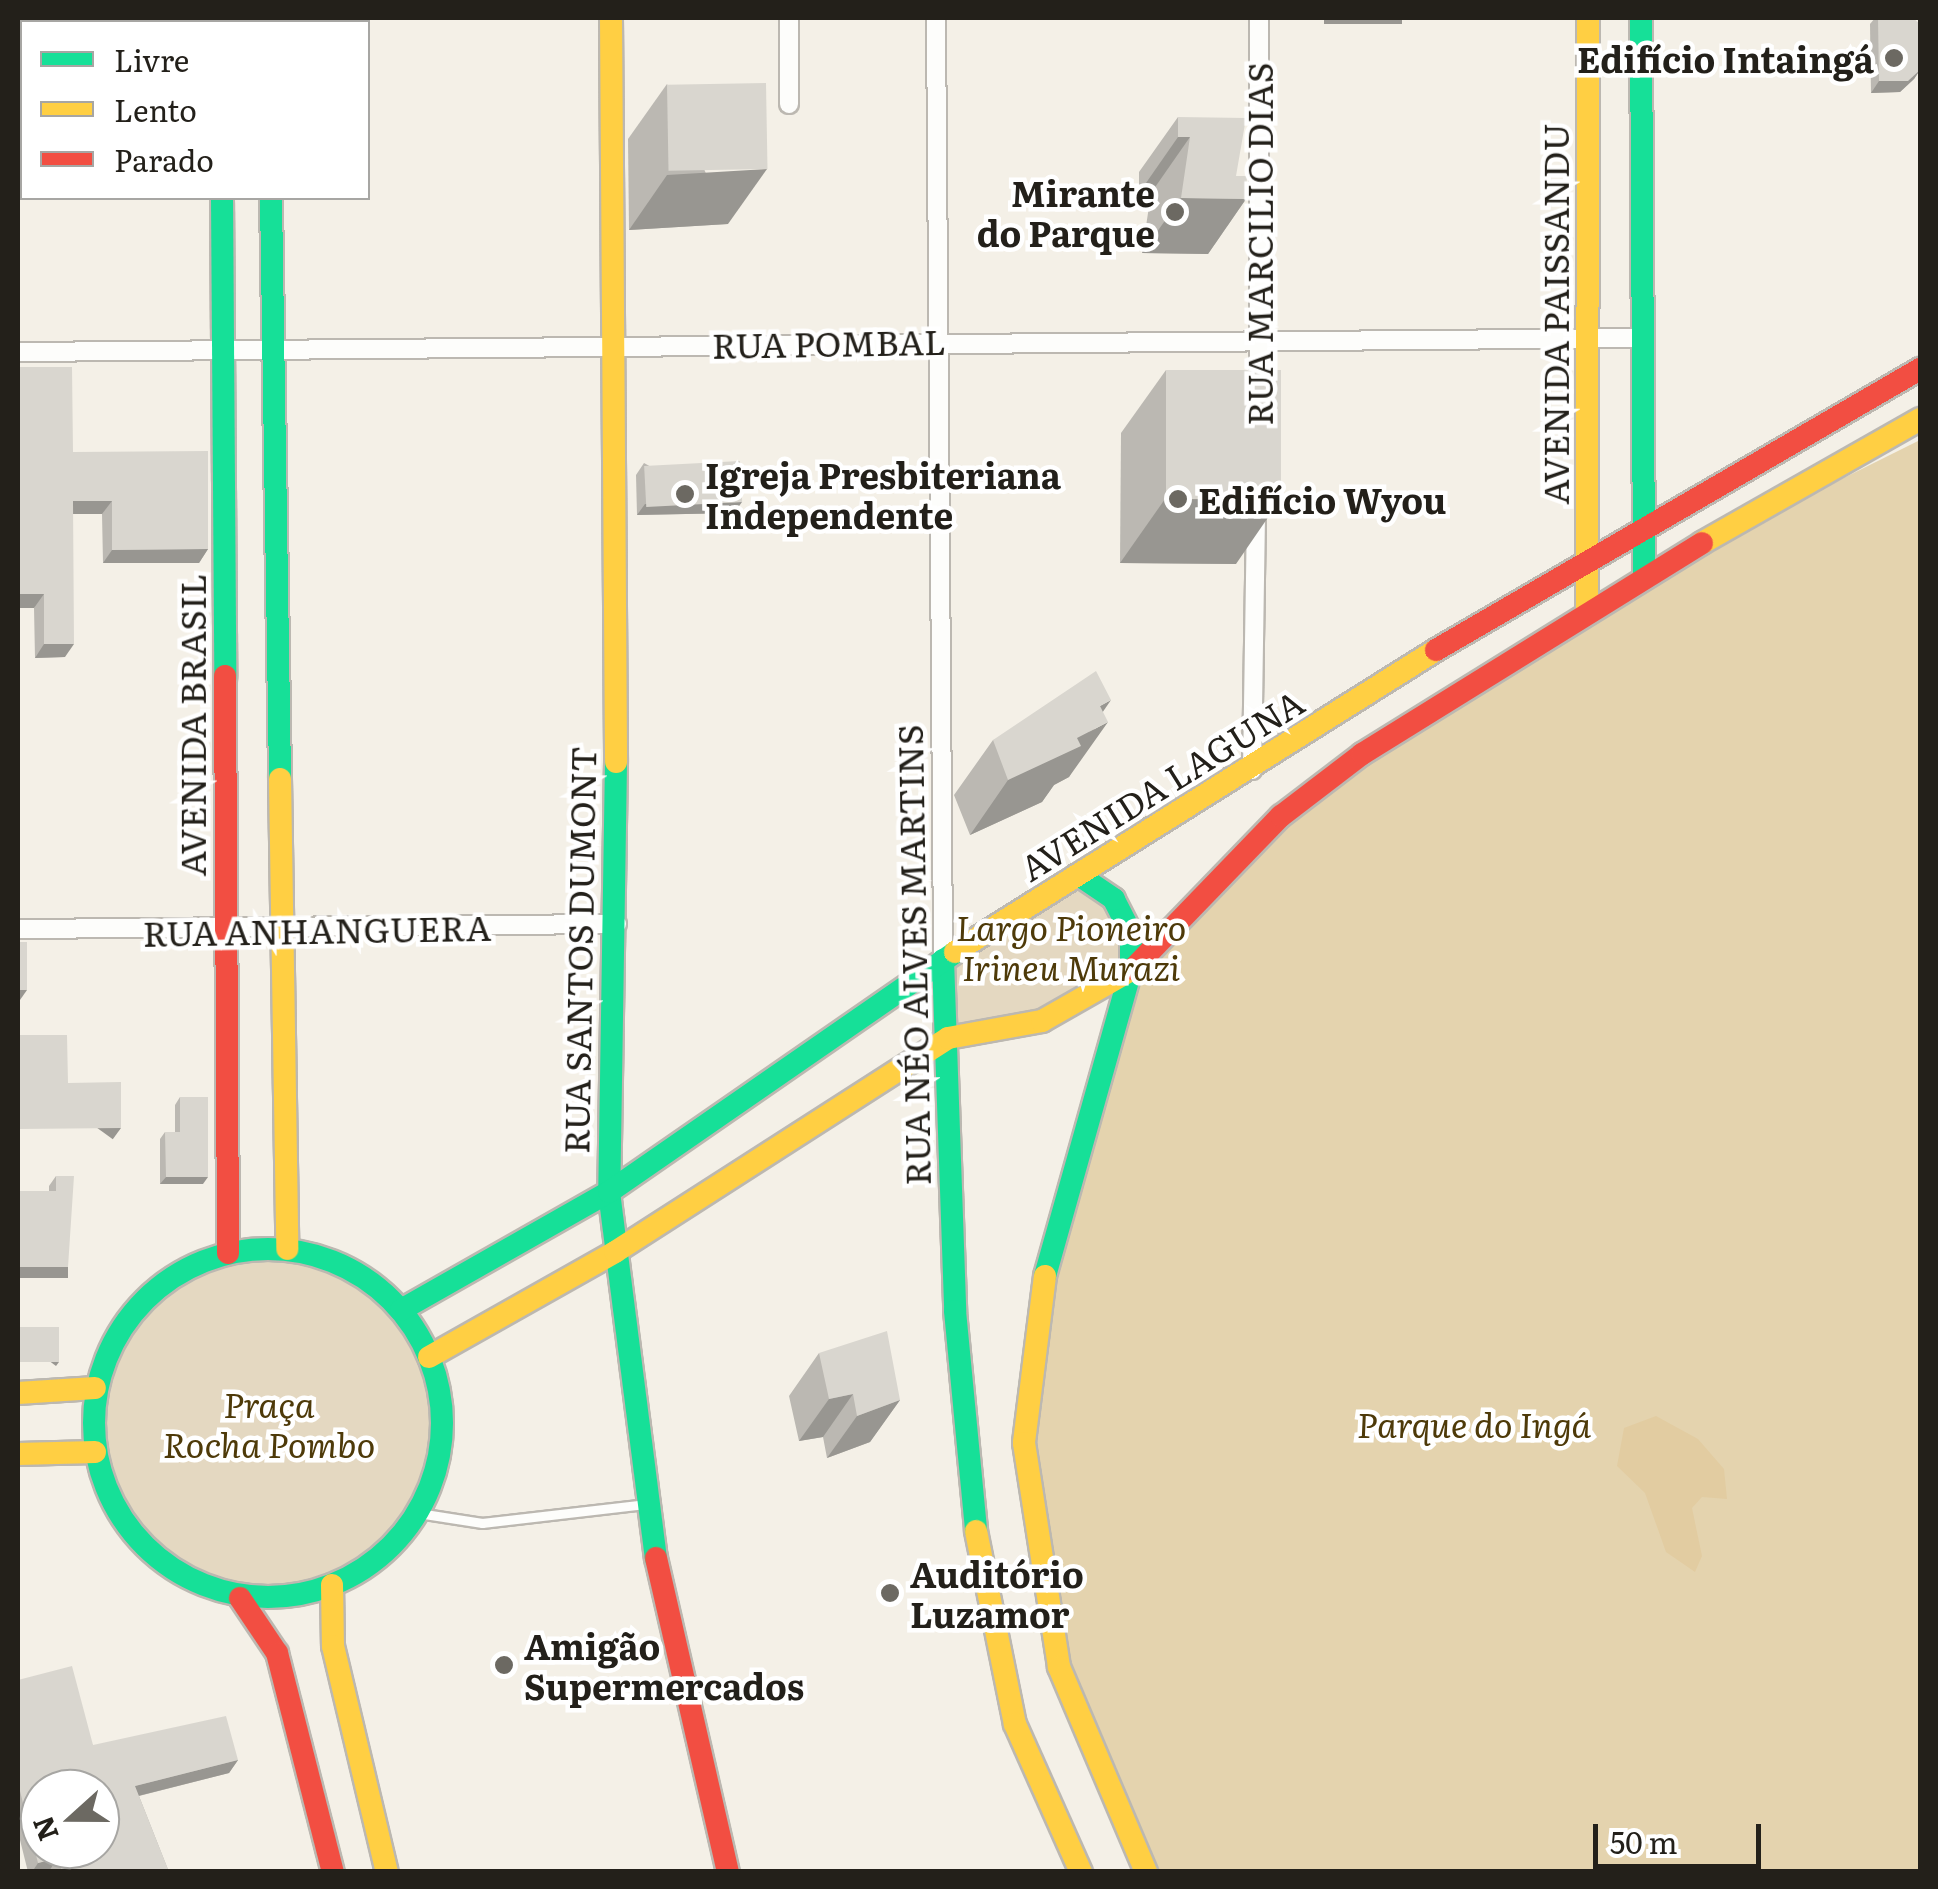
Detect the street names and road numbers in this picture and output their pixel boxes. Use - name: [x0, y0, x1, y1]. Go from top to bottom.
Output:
- street label: RUA MARCILIO DIAS: [1237, 62, 1279, 426]
- street label: AVENIDA PAISSANDU: [1533, 123, 1575, 505]
- street label: RUA POMBAL: [711, 319, 947, 365]
- street label: AVENIDA BRASIL: [170, 573, 212, 877]
- street label: AVENIDA LAGUNA: [1011, 680, 1311, 888]
- street label: RUA NÉO ALVES MARTINS: [887, 724, 937, 1186]
- street label: RUA SANTOS DUMONT: [553, 746, 603, 1154]
- street label: RUA ANHANGUERA: [142, 905, 492, 953]

